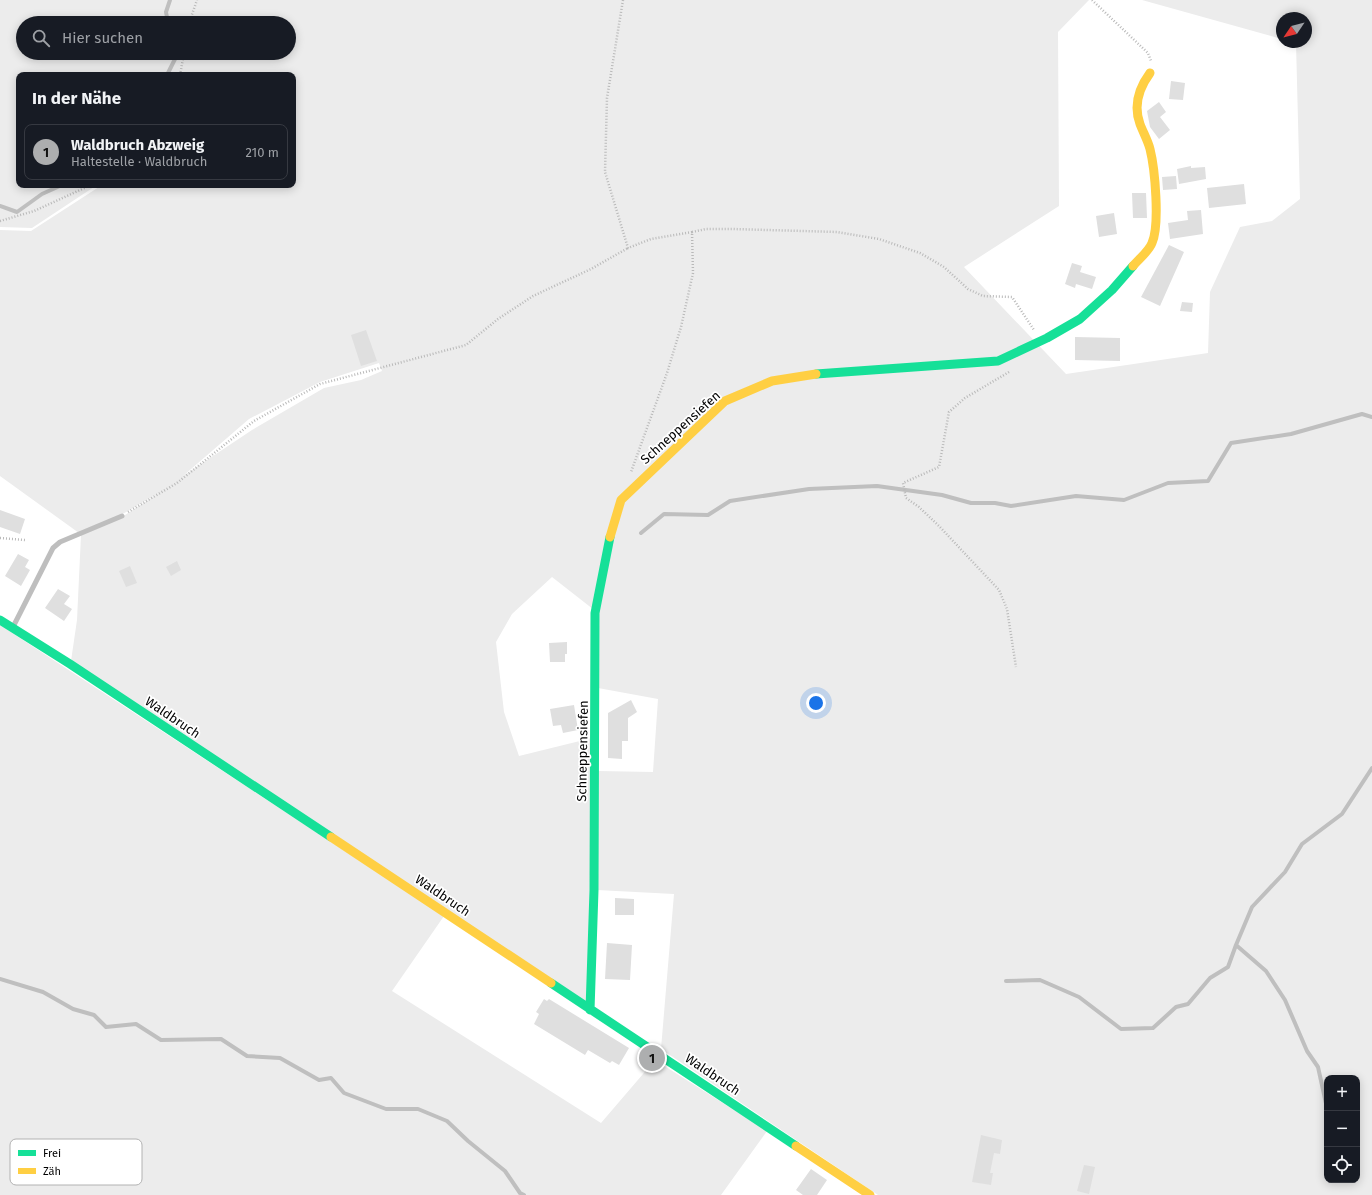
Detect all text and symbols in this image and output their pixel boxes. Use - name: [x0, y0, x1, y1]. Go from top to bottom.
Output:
- north arrow: [1276, 12, 1312, 48]
- search box: [16, 16, 296, 60]
- icon: search: [30, 27, 52, 49]
- text: Hier suchen: [62, 29, 143, 47]
- text: In der Nähe: [32, 88, 121, 109]
- text: Waldbruch Abzweig: [71, 136, 204, 154]
- text: 1: [43, 145, 49, 160]
- text: 210 m: [245, 145, 279, 160]
- text: Haltestelle · Waldbruch: [71, 154, 207, 169]
- street label: Schneppensiefen: [638, 388, 723, 467]
- your location: [806, 693, 826, 713]
- street label: Waldbruch: [142, 694, 203, 741]
- street label: Schneppensiefen: [574, 700, 591, 802]
- street label: Waldbruch: [412, 872, 473, 919]
- pin: 1: [639, 1043, 665, 1073]
- street label: Waldbruch: [682, 1051, 743, 1098]
- map controls: [1324, 1075, 1360, 1183]
- button: +: [1324, 1075, 1360, 1111]
- button: −: [1324, 1111, 1360, 1147]
- legend: [10, 1139, 142, 1185]
- text: Frei: [43, 1147, 61, 1160]
- button: locate: [1324, 1147, 1360, 1183]
- text: Zäh: [43, 1165, 61, 1178]

